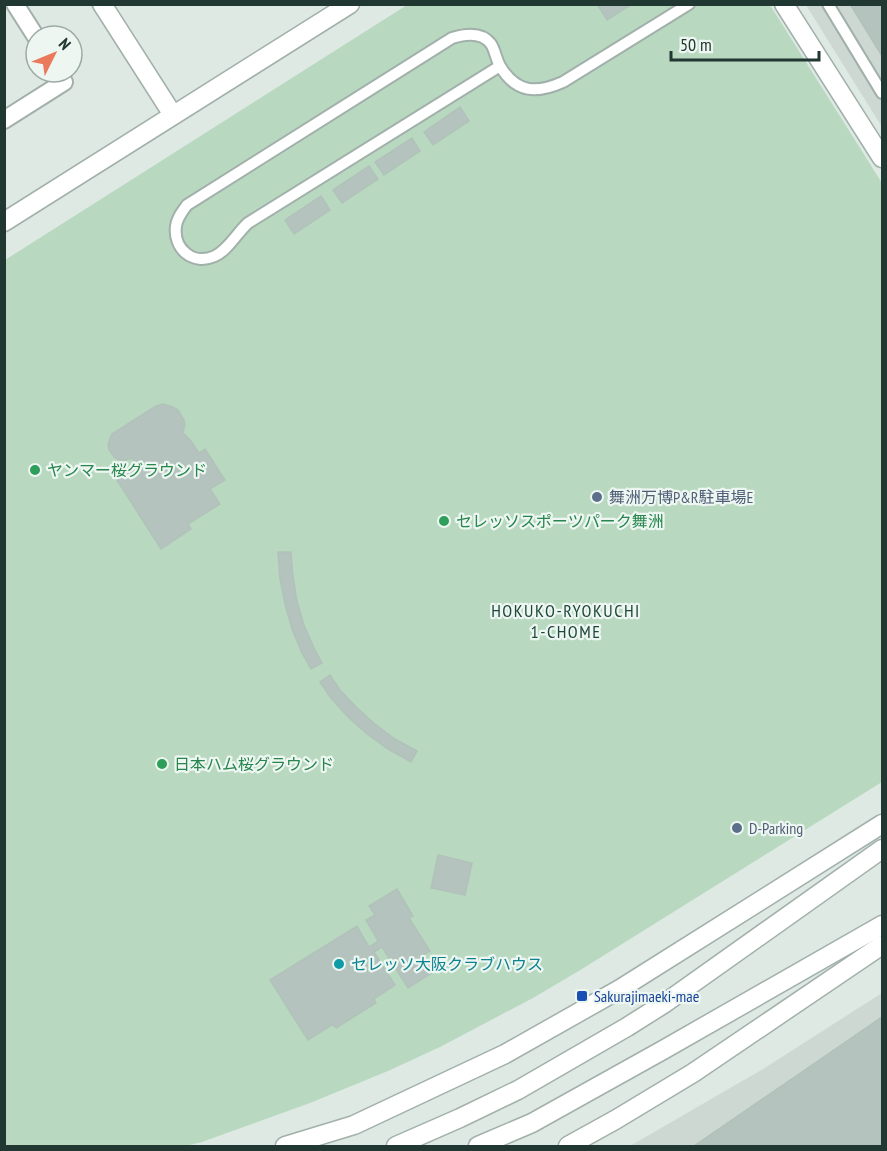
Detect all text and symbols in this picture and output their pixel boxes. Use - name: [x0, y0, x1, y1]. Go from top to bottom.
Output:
- north arrow: [24, 24, 84, 84]
- scale bar: [671, 24, 820, 62]
- text: 50 m: [680, 33, 712, 56]
- text: N: [55, 34, 75, 54]
- place label: ヤンマー桜グラウンド: [47, 460, 207, 480]
- marker: ヤンマー桜グラウンド: [28, 463, 42, 477]
- place label: 舞洲万博P&R駐車場E: [609, 487, 753, 507]
- marker: 舞洲万博P&R駐車場E: [590, 490, 604, 504]
- place label: セレッソスポーツパーク舞洲: [456, 511, 664, 531]
- marker: セレッソスポーツパーク舞洲: [437, 514, 451, 528]
- district label: HOKUKO-RYOKUCHI 1-CHOME: [491, 599, 641, 643]
- place label: 日本ハム桜グラウンド: [174, 754, 334, 774]
- marker: 日本ハム桜グラウンド: [155, 757, 169, 771]
- place label: D-Parking: [749, 818, 803, 838]
- marker: D-Parking: [730, 821, 744, 835]
- place label: セレッソ大阪クラブハウス: [351, 954, 543, 974]
- marker: セレッソ大阪クラブハウス: [332, 957, 346, 971]
- place label: Sakurajimaeki-mae: [594, 986, 699, 1006]
- marker: Sakurajimaeki-mae: [575, 989, 589, 1003]

